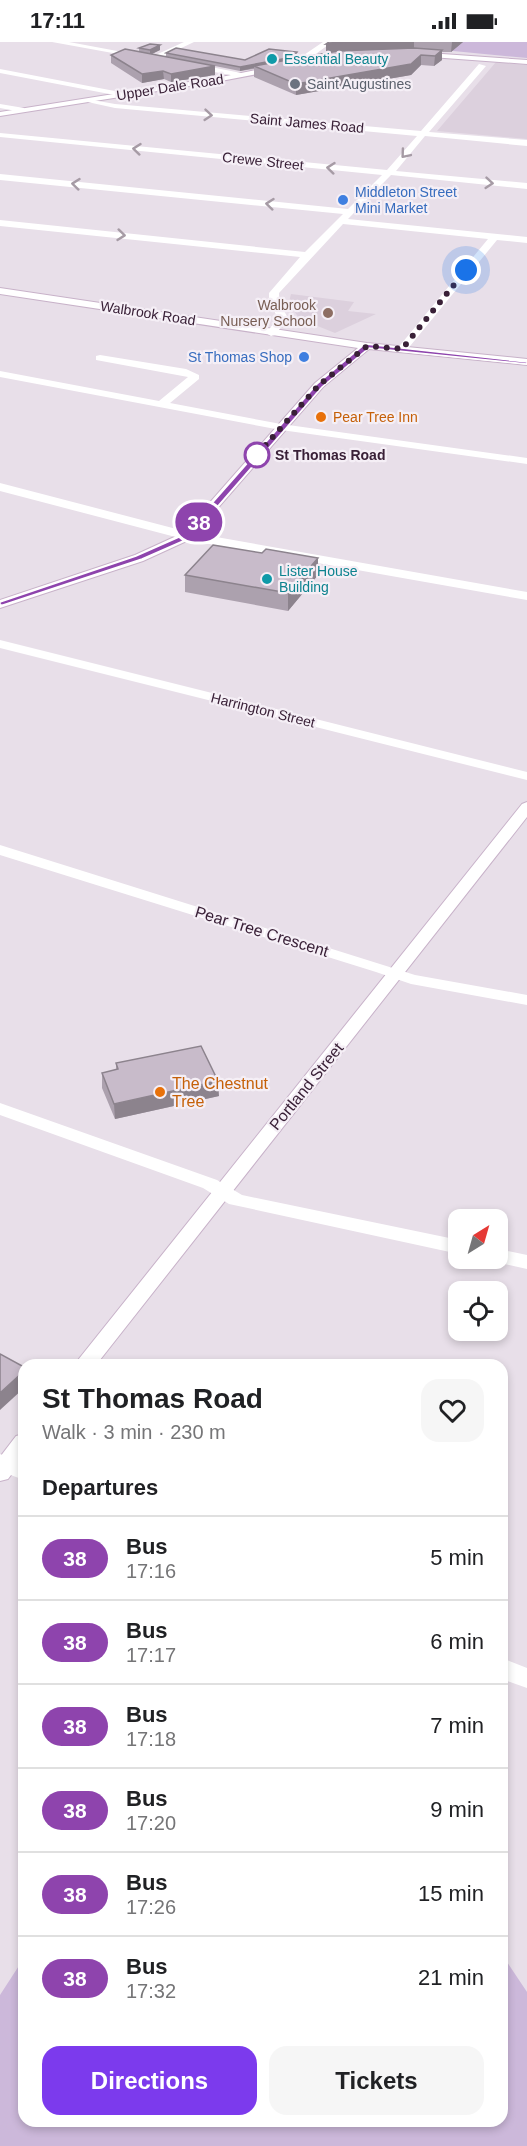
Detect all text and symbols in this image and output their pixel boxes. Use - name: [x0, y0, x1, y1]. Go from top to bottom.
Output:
- text: 17:11: [30, 8, 85, 33]
- place label: Essential Beauty: [284, 51, 388, 67]
- marker: Essential Beauty: [265, 52, 279, 66]
- street label: Upper Dale Road: [115, 71, 225, 103]
- place label: Saint Augustines: [307, 76, 411, 92]
- marker: Saint Augustines: [288, 77, 302, 91]
- one-way arrow: [203, 108, 212, 121]
- street label: Saint James Road: [249, 110, 365, 136]
- one-way arrow: [132, 143, 141, 156]
- one-way arrow: [402, 147, 413, 158]
- street label: Crewe Street: [222, 149, 305, 173]
- one-way arrow: [326, 162, 335, 175]
- one-way arrow: [484, 176, 494, 189]
- one-way arrow: [72, 179, 81, 191]
- place label: Middleton Street Mini Market: [355, 184, 457, 216]
- marker: Middleton Street Mini Market: [336, 193, 350, 207]
- one-way arrow: [266, 198, 275, 211]
- one-way arrow: [116, 229, 125, 241]
- your location: [451, 255, 481, 285]
- place label: Walbrook Nursery School: [220, 297, 317, 329]
- street label: Walbrook Road: [99, 298, 197, 328]
- marker: Walbrook Nursery School: [321, 306, 335, 320]
- place label: St Thomas Shop: [188, 349, 292, 365]
- marker: St Thomas Shop: [297, 350, 311, 364]
- place label: Pear Tree Inn: [333, 409, 418, 425]
- marker: Pear Tree Inn: [314, 410, 328, 424]
- marker: St Thomas Road: [244, 442, 270, 468]
- place label: St Thomas Road: [275, 447, 385, 463]
- line badge: 38: [172, 502, 226, 542]
- text: 38: [187, 511, 211, 534]
- place label: Lister House Building: [279, 563, 358, 595]
- marker: Lister House Building: [260, 572, 274, 586]
- street label: Harrington Street: [209, 689, 317, 731]
- street label: Pear Tree Crescent: [193, 903, 331, 960]
- street label: Portland Street: [266, 1039, 347, 1133]
- place label: The Chestnut Tree: [172, 1075, 269, 1110]
- marker: The Chestnut Tree: [153, 1085, 167, 1099]
- north arrow: [448, 1209, 508, 1269]
- map controls: [448, 1209, 508, 1341]
- button: locate: [448, 1281, 508, 1341]
- button: heart: [421, 1379, 484, 1442]
- text: St Thomas Road: [42, 1383, 263, 1414]
- text: Walk · 3 min · 230 m: [42, 1421, 226, 1443]
- text: Departures: [42, 1475, 158, 1500]
- text: Bus: [126, 1534, 168, 1559]
- text: 5 min: [430, 1545, 484, 1570]
- text: 38: [63, 1547, 87, 1570]
- text: 17:16: [126, 1560, 176, 1582]
- text: Bus: [126, 1618, 168, 1643]
- text: 6 min: [430, 1629, 484, 1654]
- text: 38: [63, 1631, 87, 1654]
- text: 17:17: [126, 1644, 176, 1666]
- text: Bus: [126, 1702, 168, 1727]
- text: 7 min: [430, 1713, 484, 1738]
- text: 38: [63, 1715, 87, 1738]
- text: 17:18: [126, 1728, 176, 1750]
- text: Bus: [126, 1786, 168, 1811]
- text: 9 min: [430, 1797, 484, 1822]
- text: 38: [63, 1799, 87, 1822]
- text: 17:20: [126, 1812, 176, 1834]
- text: Bus: [126, 1870, 168, 1895]
- text: 15 min: [418, 1881, 484, 1906]
- text: 38: [63, 1883, 87, 1906]
- text: 17:26: [126, 1896, 176, 1918]
- text: Bus: [126, 1954, 168, 1979]
- text: 21 min: [418, 1965, 484, 1990]
- text: 38: [63, 1967, 87, 1990]
- text: 17:32: [126, 1980, 176, 2002]
- button: Directions: [42, 2046, 257, 2115]
- button: Tickets: [269, 2046, 484, 2115]

